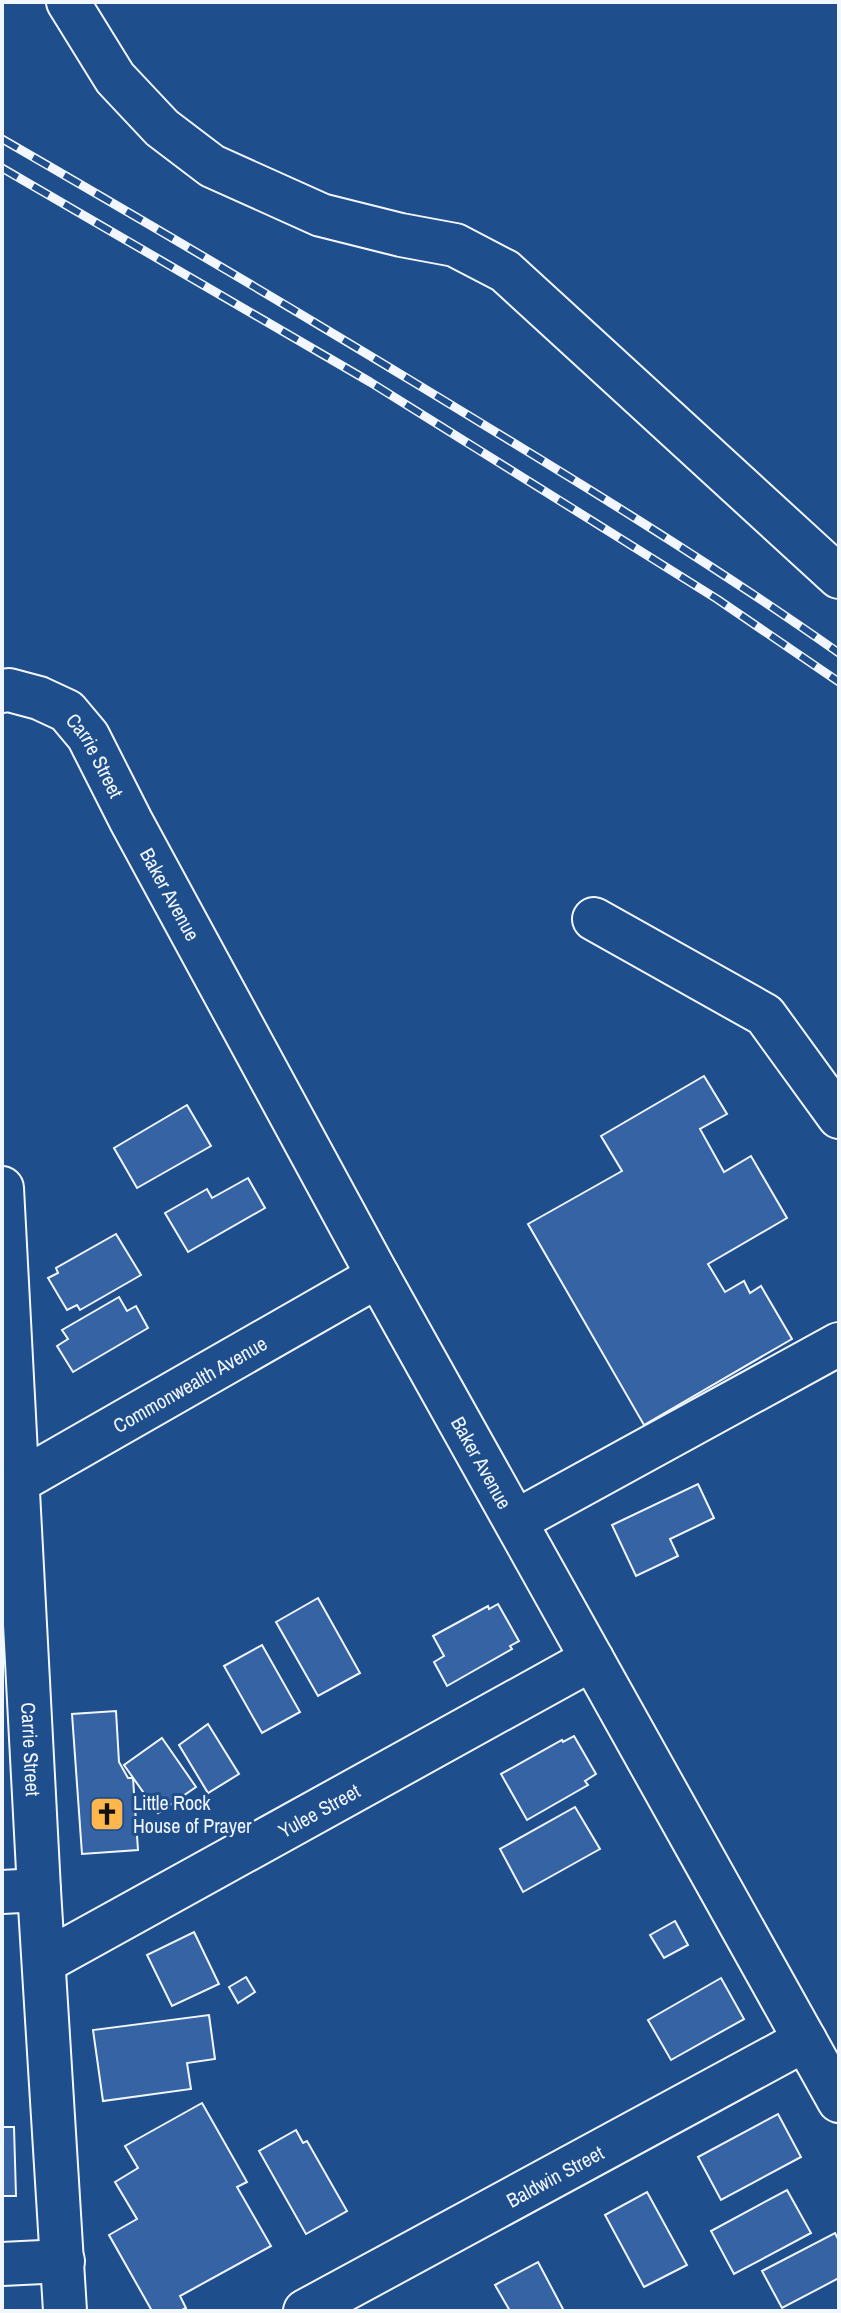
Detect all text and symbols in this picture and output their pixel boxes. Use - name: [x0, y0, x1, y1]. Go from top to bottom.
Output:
- street label: Carrie Street: [61, 707, 131, 803]
- street label: Baker Avenue: [134, 843, 207, 945]
- street label: Commonwealth Avenue: [108, 1329, 271, 1438]
- street label: Baker Avenue: [445, 1411, 519, 1513]
- street label: Carrie Street: [16, 1702, 48, 1797]
- street label: Yulee Street: [273, 1776, 365, 1844]
- place label: Little Rock House of Prayer: [133, 1789, 252, 1839]
- church icon: Little Rock House of Prayer: [88, 1795, 126, 1833]
- street label: Baldwin Street: [501, 2138, 608, 2213]

